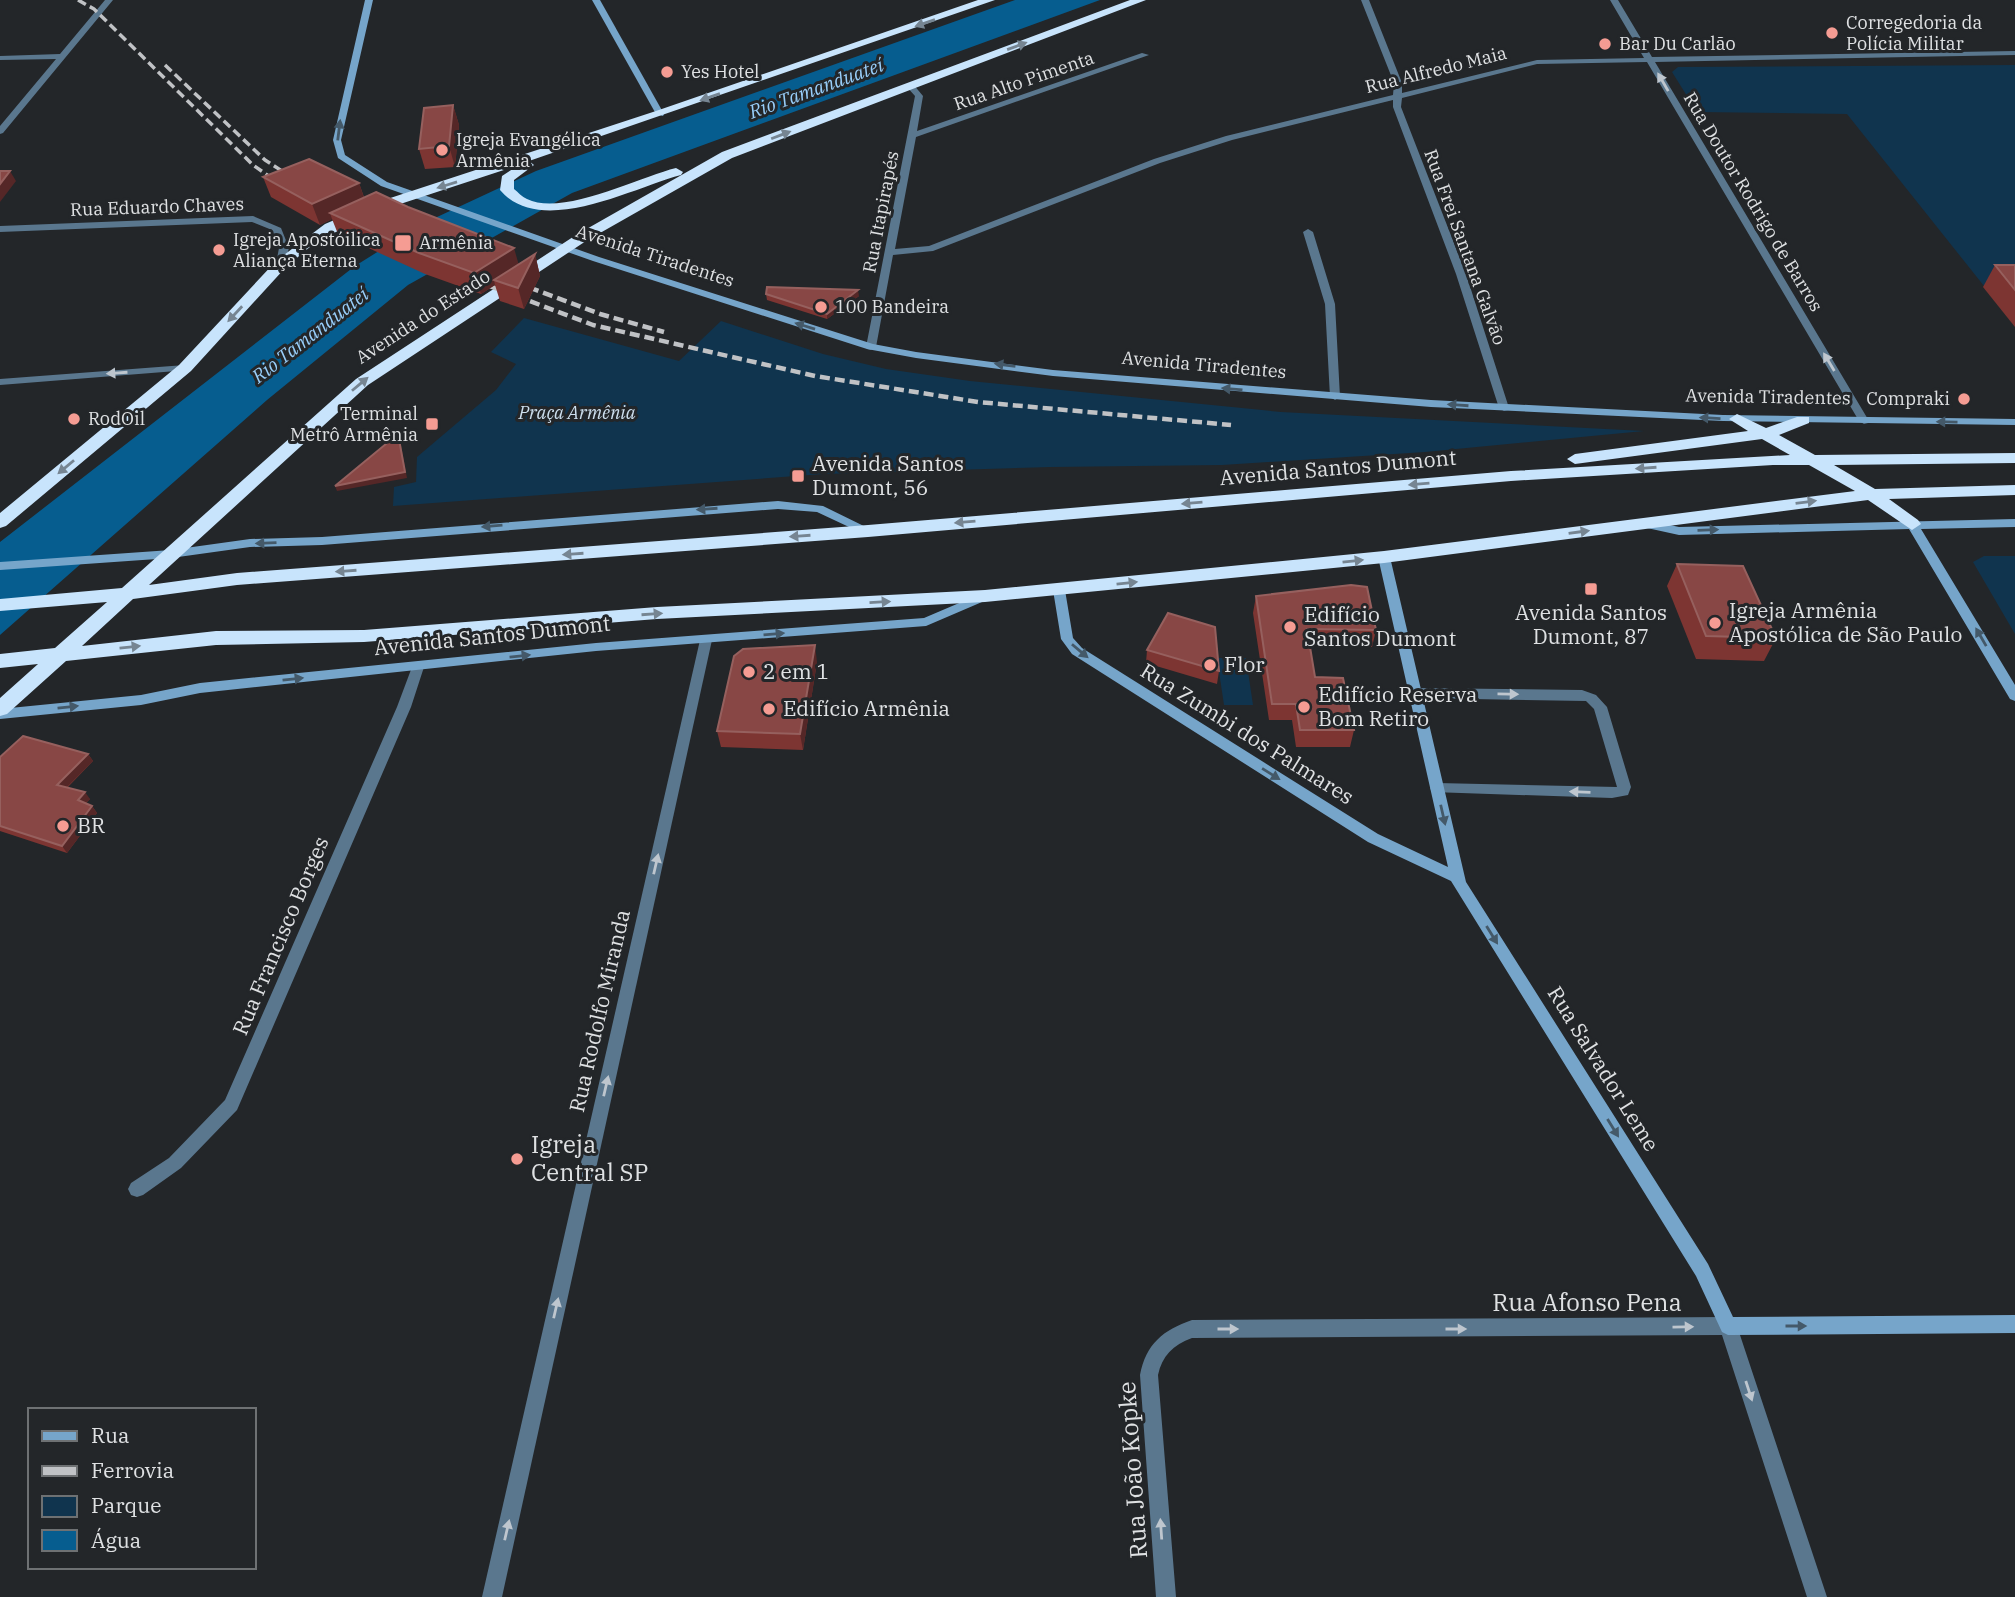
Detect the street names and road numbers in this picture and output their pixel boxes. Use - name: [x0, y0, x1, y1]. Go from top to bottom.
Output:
- street label: Rua Alfredo Maia: [1363, 41, 1509, 98]
- street label: Rua Alto Pimenta: [951, 46, 1097, 115]
- street label: Rua Doutor Rodrigo de Barros: [1679, 88, 1828, 316]
- street label: Rua Frei Santana Galvão: [1419, 146, 1512, 348]
- street label: Rua Itapirapés: [857, 149, 904, 275]
- street label: Rua Eduardo Chaves: [70, 192, 244, 221]
- street label: Avenida Tiradentes: [573, 219, 737, 292]
- street label: Avenida do Estado: [351, 264, 494, 369]
- street label: Avenida Tiradentes: [1121, 346, 1287, 383]
- street label: Avenida Tiradentes: [1685, 384, 1851, 409]
- street label: Avenida Santos Dumont: [1218, 443, 1457, 491]
- street label: Avenida Santos Dumont: [372, 609, 611, 661]
- street label: Rua Zumbi dos Palmares: [1136, 656, 1359, 810]
- street label: Rua Francisco Borges: [226, 832, 335, 1039]
- street label: Rua Rodolfo Miranda: [562, 907, 636, 1115]
- street label: Rua Salvador Leme: [1542, 981, 1666, 1156]
- street label: Rua Afonso Pena: [1492, 1286, 1682, 1318]
- street label: Rua João Kopke: [1110, 1380, 1154, 1560]

